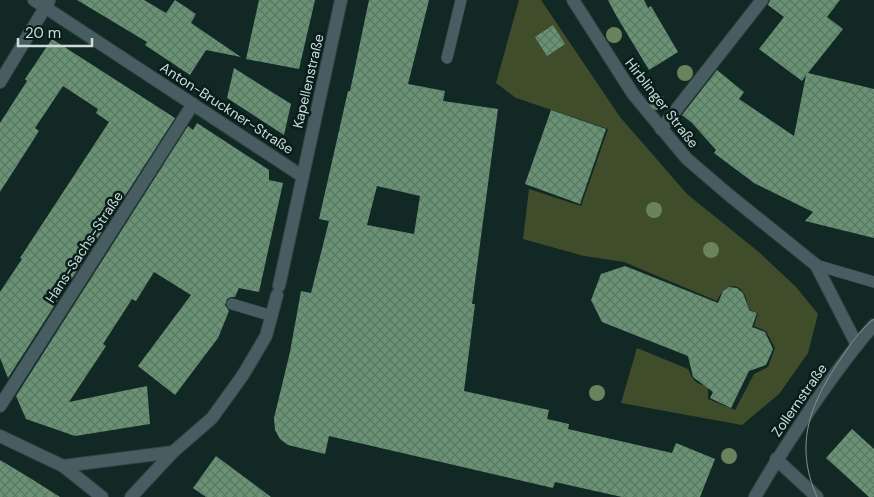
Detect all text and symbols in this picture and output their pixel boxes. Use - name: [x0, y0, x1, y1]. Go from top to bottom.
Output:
- scale bar: [18, 15, 91, 47]
- text: 20 m: [25, 23, 61, 43]
- street label: Kapellenstraße: [288, 32, 328, 130]
- street label: Hirblinger Straße: [621, 54, 703, 152]
- street label: Anton-Bruckner-Straße: [157, 58, 297, 158]
- street label: Hans-Sachs-Straße: [41, 188, 127, 306]
- street label: Zollernstraße: [767, 360, 831, 440]

